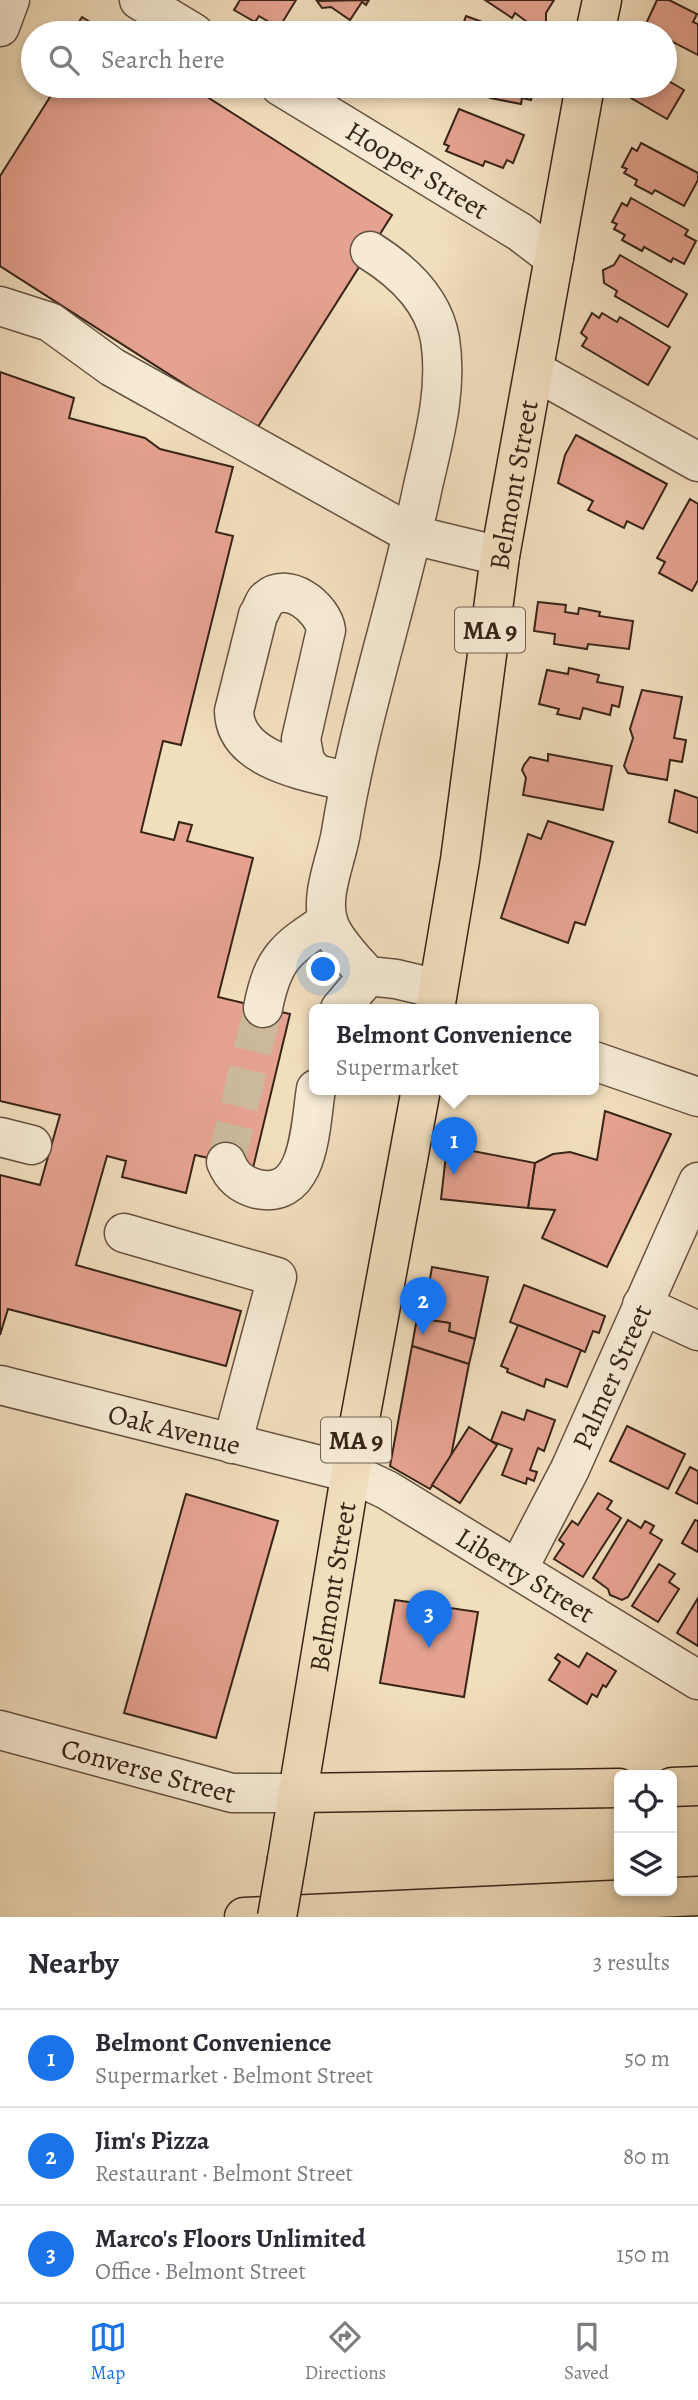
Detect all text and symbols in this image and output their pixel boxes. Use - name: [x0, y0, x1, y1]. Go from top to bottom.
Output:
- search box: [21, 21, 677, 98]
- icon: search: [45, 41, 83, 79]
- text: Search here: [101, 42, 225, 77]
- street label: Hooper Street: [338, 112, 496, 229]
- street label: Belmont Street: [480, 397, 548, 572]
- road number: MA 9: [455, 608, 525, 652]
- your location: [306, 952, 340, 986]
- popup: [309, 1004, 599, 1095]
- text: Belmont Convenience: [336, 1017, 572, 1052]
- text: Supermarket: [336, 1052, 459, 1083]
- pin: 1: [431, 1117, 477, 1175]
- pin: 2: [400, 1277, 446, 1335]
- street label: Palmer Street: [563, 1298, 661, 1456]
- street label: Oak Avenue: [104, 1395, 245, 1465]
- road number: MA 9: [321, 1418, 391, 1462]
- street label: Belmont Street: [300, 1499, 366, 1675]
- street label: Liberty Street: [449, 1519, 601, 1632]
- pin: 3: [406, 1590, 452, 1648]
- street label: Converse Street: [57, 1729, 240, 1813]
- map controls: [614, 1770, 677, 1896]
- button: locate: [614, 1770, 677, 1833]
- button: layers: [614, 1833, 677, 1896]
- text: Nearby: [28, 1943, 119, 1983]
- text: 3 results: [593, 1947, 670, 1978]
- text: Belmont Convenience: [95, 2025, 332, 2060]
- text: 1: [47, 2043, 55, 2074]
- text: 50 m: [624, 2043, 670, 2074]
- text: Supermarket · Belmont Street: [95, 2060, 373, 2091]
- text: Jim's Pizza: [95, 2123, 210, 2158]
- text: 2: [45, 2141, 57, 2172]
- text: 80 m: [623, 2141, 670, 2172]
- text: Restaurant · Belmont Street: [95, 2158, 353, 2189]
- text: Marco's Floors Unlimited: [95, 2221, 366, 2256]
- text: 3: [46, 2239, 56, 2270]
- text: 150 m: [616, 2239, 670, 2270]
- text: Office · Belmont Street: [95, 2256, 306, 2287]
- tab: Map: [89, 2318, 127, 2386]
- tab: Directions: [305, 2318, 386, 2386]
- tab: Saved: [564, 2318, 609, 2386]

